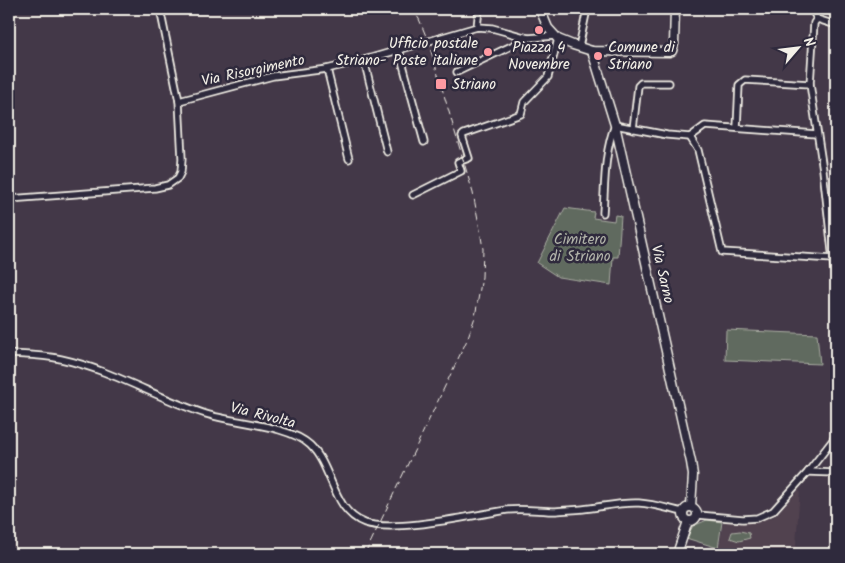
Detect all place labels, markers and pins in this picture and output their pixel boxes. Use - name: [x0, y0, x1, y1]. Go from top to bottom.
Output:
- marker: Piazza 4 Novembre: [533, 24, 545, 36]
- place label: Ufficio postale Striano- Poste italiane: [336, 32, 478, 73]
- place label: Piazza 4 Novembre: [508, 36, 570, 77]
- place label: Comune di Striano: [608, 36, 676, 77]
- marker: Ufficio postale Striano- Poste italiane: [482, 46, 494, 58]
- marker: Comune di Striano: [592, 50, 604, 62]
- place label: Striano: [452, 73, 496, 97]
- marker: Striano: [434, 77, 448, 91]

